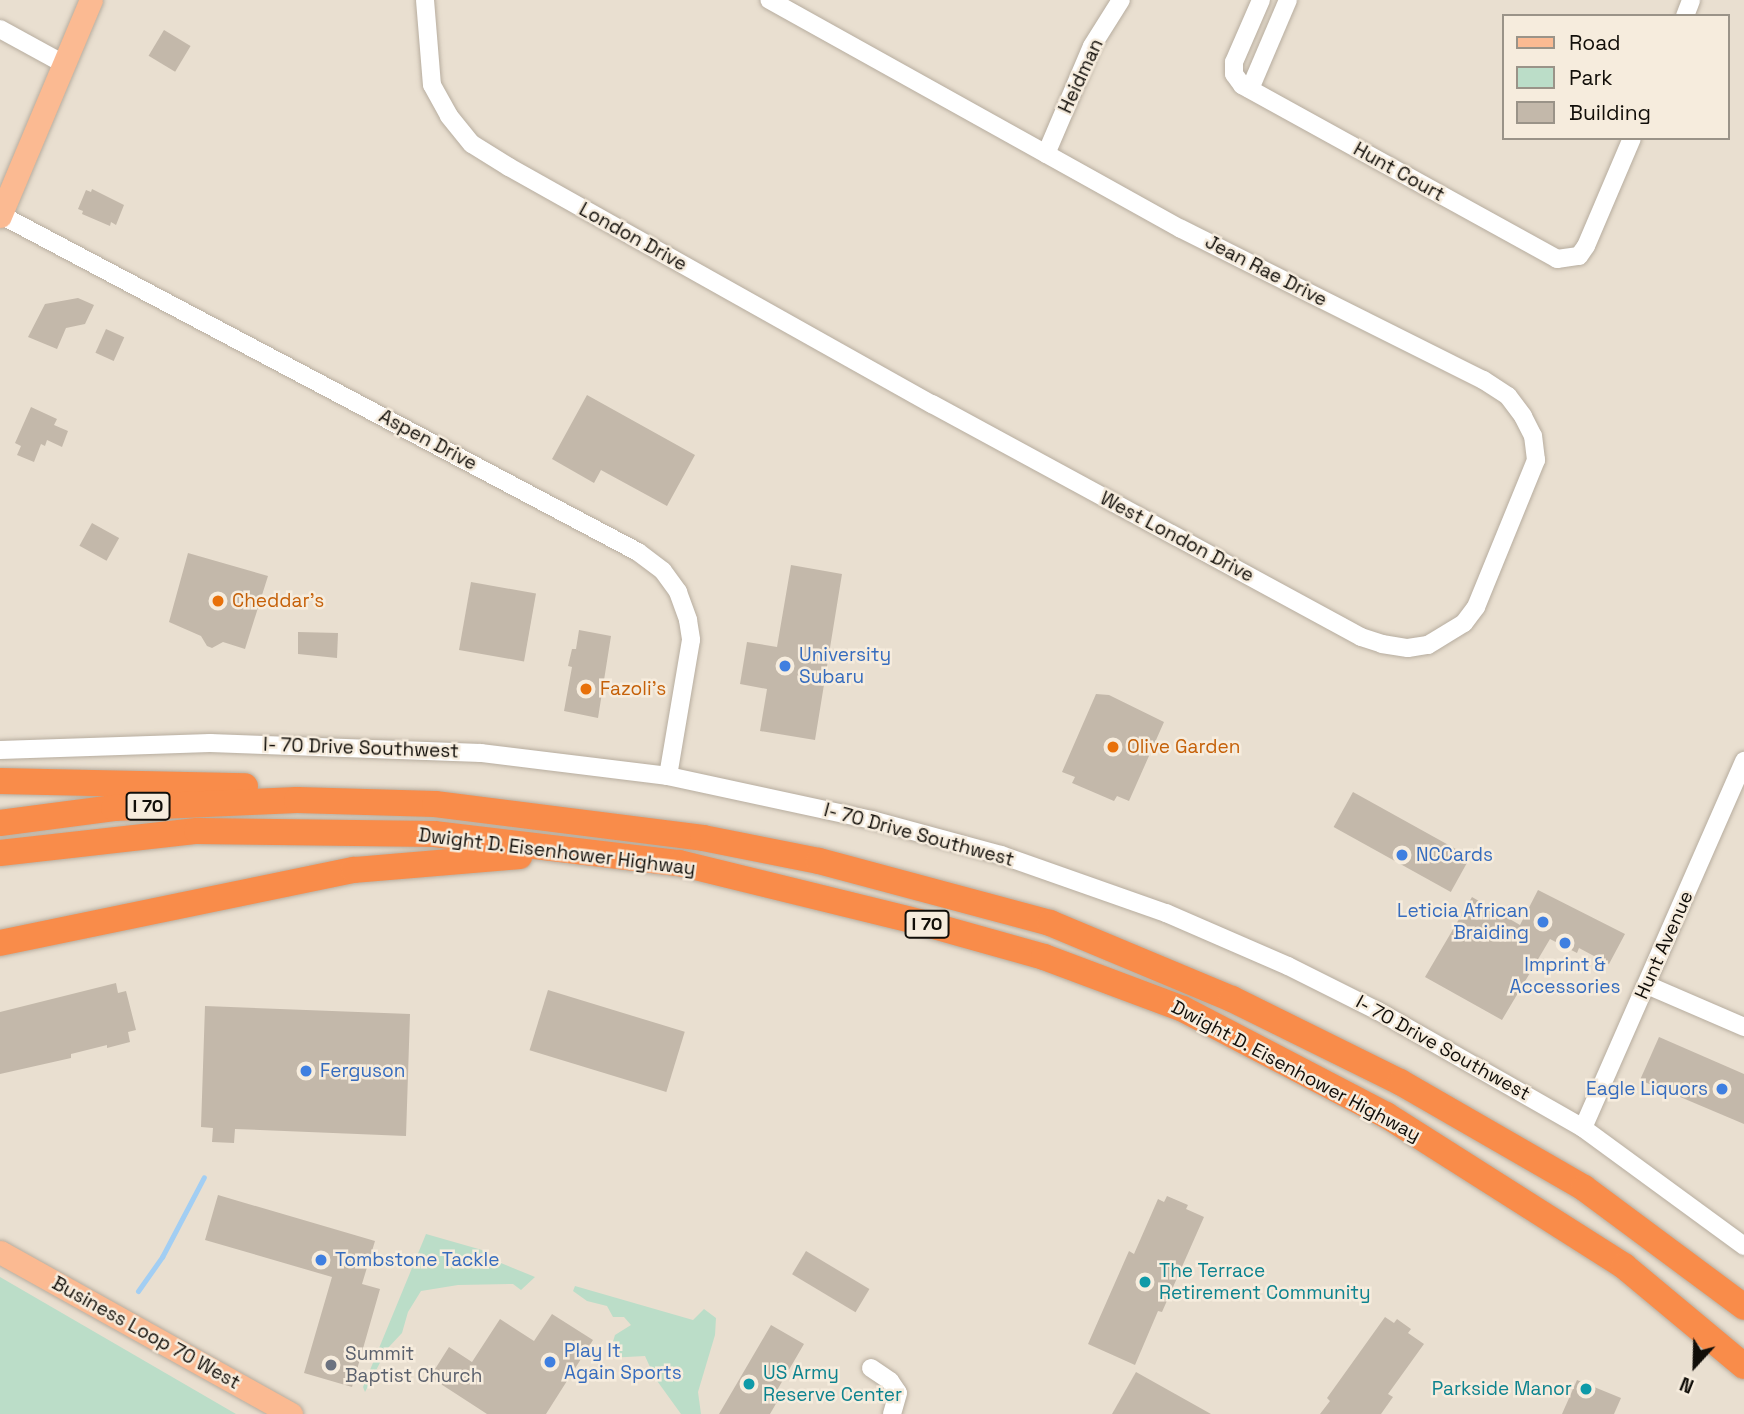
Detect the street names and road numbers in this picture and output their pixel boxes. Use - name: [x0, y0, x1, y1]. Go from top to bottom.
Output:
- street label: Heidman: [1054, 35, 1108, 117]
- street label: Hunt Court: [1349, 138, 1449, 206]
- street label: London Drive: [575, 198, 691, 276]
- street label: Jean Rae Drive: [1201, 230, 1331, 312]
- street label: Aspen Drive: [375, 405, 481, 475]
- street label: West London Drive: [1096, 487, 1258, 587]
- street label: I- 70 Drive Southwest: [262, 733, 460, 763]
- road number: I 70: [125, 792, 171, 820]
- street label: I- 70 Drive Southwest: [821, 799, 1017, 871]
- street label: Dwight D. Eisenhower Highway: [417, 824, 697, 880]
- street label: Hunt Avenue: [1630, 887, 1698, 1003]
- road number: I 70: [904, 909, 950, 939]
- street label: I- 70 Drive Southwest: [1352, 990, 1534, 1106]
- street label: Dwight D. Eisenhower Highway: [1167, 995, 1425, 1147]
- street label: Business Loop 70 West: [48, 1272, 244, 1394]

